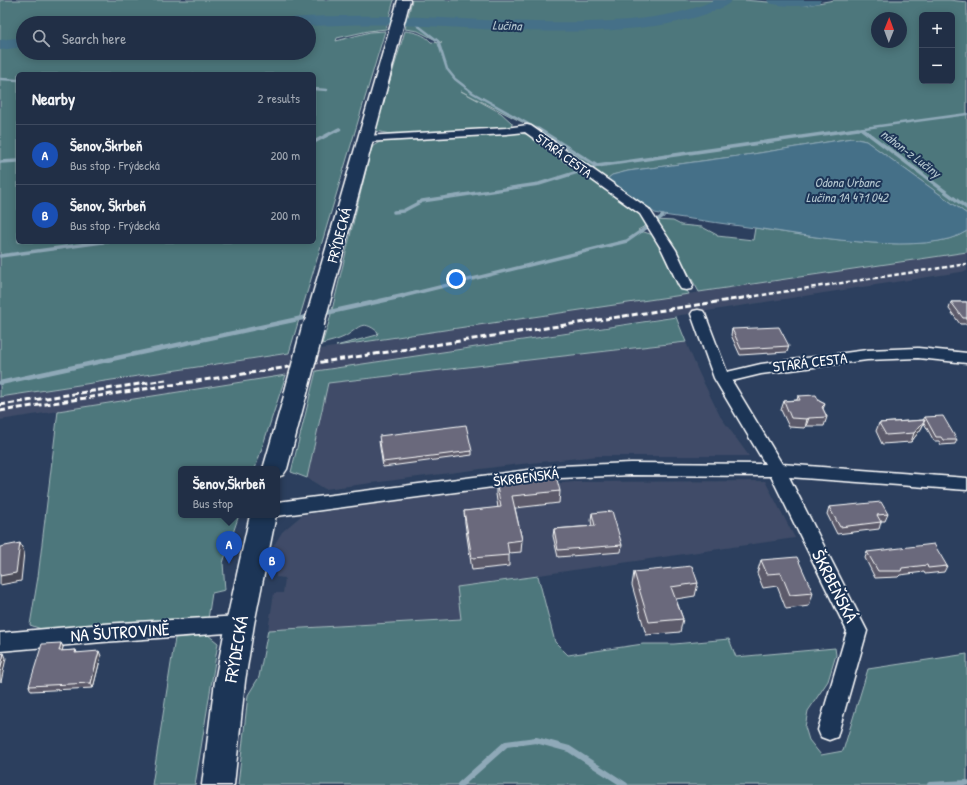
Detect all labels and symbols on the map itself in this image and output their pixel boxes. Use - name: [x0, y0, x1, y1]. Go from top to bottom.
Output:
- north arrow: [871, 12, 907, 48]
- water label: Lučina: [492, 15, 524, 35]
- water label: náhon-z Lučiny: [877, 125, 946, 182]
- street label: STARÁ CESTA: [532, 129, 596, 182]
- water label: Odona Urbanc Lučina 1A 471 042: [806, 173, 890, 206]
- street label: FRÝDECKÁ: [321, 204, 357, 266]
- your location: [446, 269, 466, 289]
- street label: STARÁ CESTA: [772, 347, 849, 377]
- street label: ŠKRBEŇSKÁ: [492, 462, 561, 491]
- pin: A: [216, 531, 242, 564]
- street label: ŠKRBEŇSKÁ: [806, 545, 864, 627]
- pin: B: [259, 547, 285, 580]
- street label: FRÝDECKÁ: [218, 613, 254, 685]
- street label: NA ŠUTROVINĚ: [70, 616, 170, 648]

